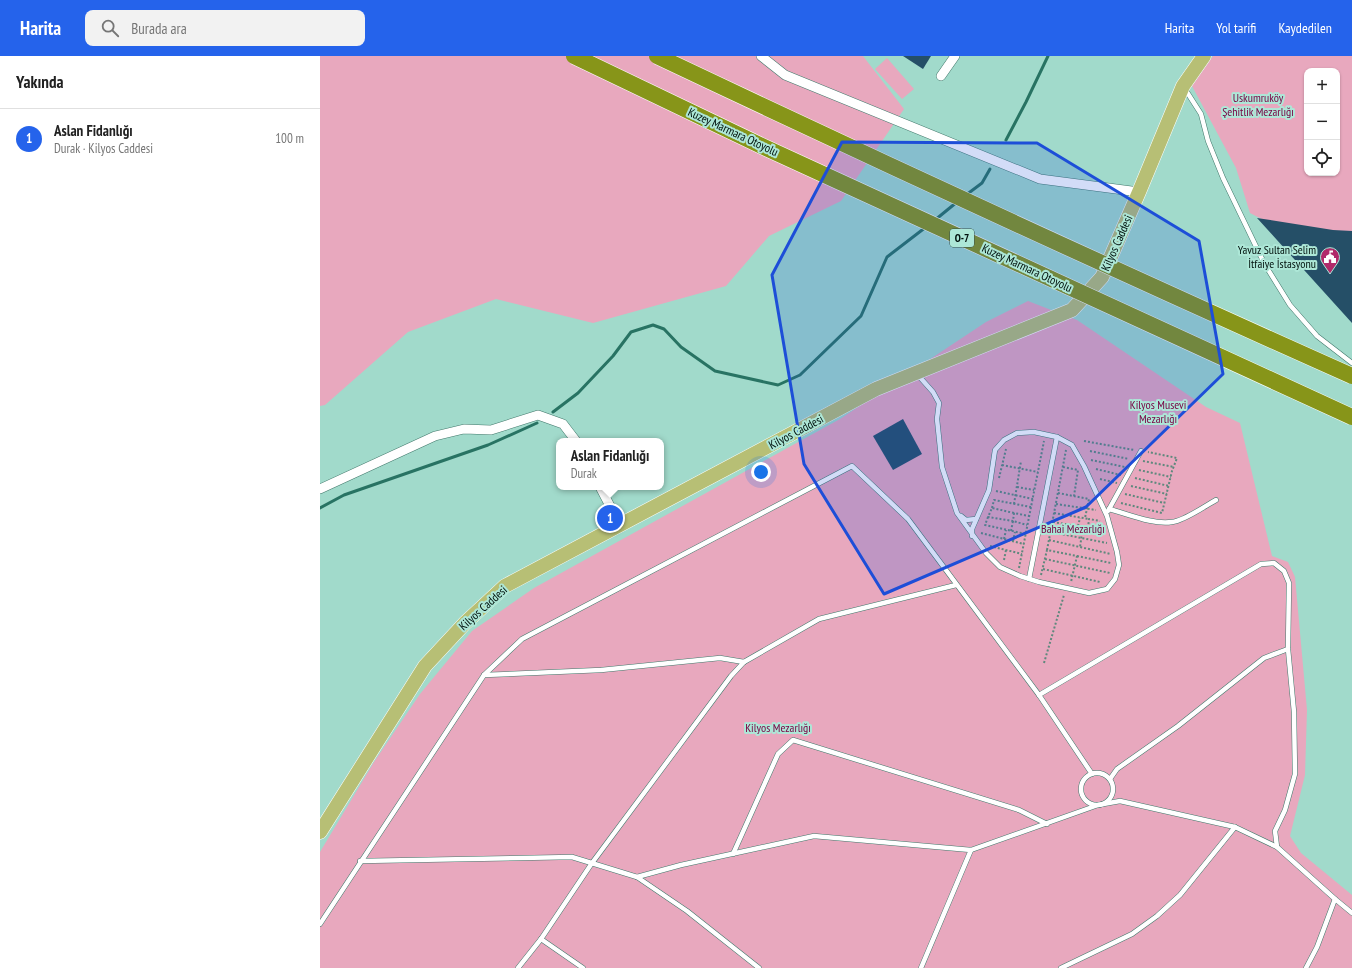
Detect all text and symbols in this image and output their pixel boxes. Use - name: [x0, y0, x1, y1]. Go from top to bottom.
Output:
- search box: [85, 10, 365, 46]
- text: Harita: [20, 16, 61, 40]
- icon: search: [99, 17, 121, 39]
- text: Burada ara: [131, 19, 187, 38]
- text: Harita: [1165, 19, 1194, 37]
- text: Yol tarifi: [1216, 19, 1256, 37]
- text: Kaydedilen: [1278, 19, 1332, 37]
- map controls: [1304, 68, 1340, 176]
- button: +: [1304, 68, 1340, 104]
- text: Yakında: [16, 71, 63, 93]
- park label: Uskumruköy Şehitlik Mezarlığı: [1222, 90, 1294, 119]
- street label: Kuzey Marmara Otoyolu: [686, 104, 781, 159]
- button: −: [1304, 104, 1340, 140]
- text: Aslan Fidanlığı: [54, 121, 133, 140]
- text: 1: [26, 130, 32, 147]
- text: 100 m: [275, 130, 304, 147]
- text: Durak · Kilyos Caddesi: [54, 140, 153, 157]
- button: locate: [1304, 140, 1340, 176]
- street label: Kilyos Caddesi: [1098, 212, 1136, 273]
- road number: O-7: [950, 229, 974, 247]
- street label: Kuzey Marmara Otoyolu: [980, 240, 1075, 295]
- place label: Yavuz Sultan Selim İtfaiye İstasyonu: [1238, 242, 1316, 271]
- public building icon: Yavuz Sultan Selim İtfaiye İstasyonu: [1319, 246, 1341, 274]
- park label: Kilyos Musevi Mezarlığı: [1130, 397, 1186, 426]
- street label: Kilyos Caddesi: [766, 411, 826, 452]
- popup: [556, 438, 664, 490]
- text: Aslan Fidanlığı: [571, 446, 649, 465]
- your location: [751, 462, 771, 482]
- text: Durak: [571, 465, 597, 482]
- pin: 1: [597, 503, 623, 533]
- park label: Bahai Mezarlığı: [1041, 521, 1105, 536]
- street label: Kilyos Caddesi: [455, 582, 510, 633]
- park label: Kilyos Mezarlığı: [745, 720, 811, 735]

